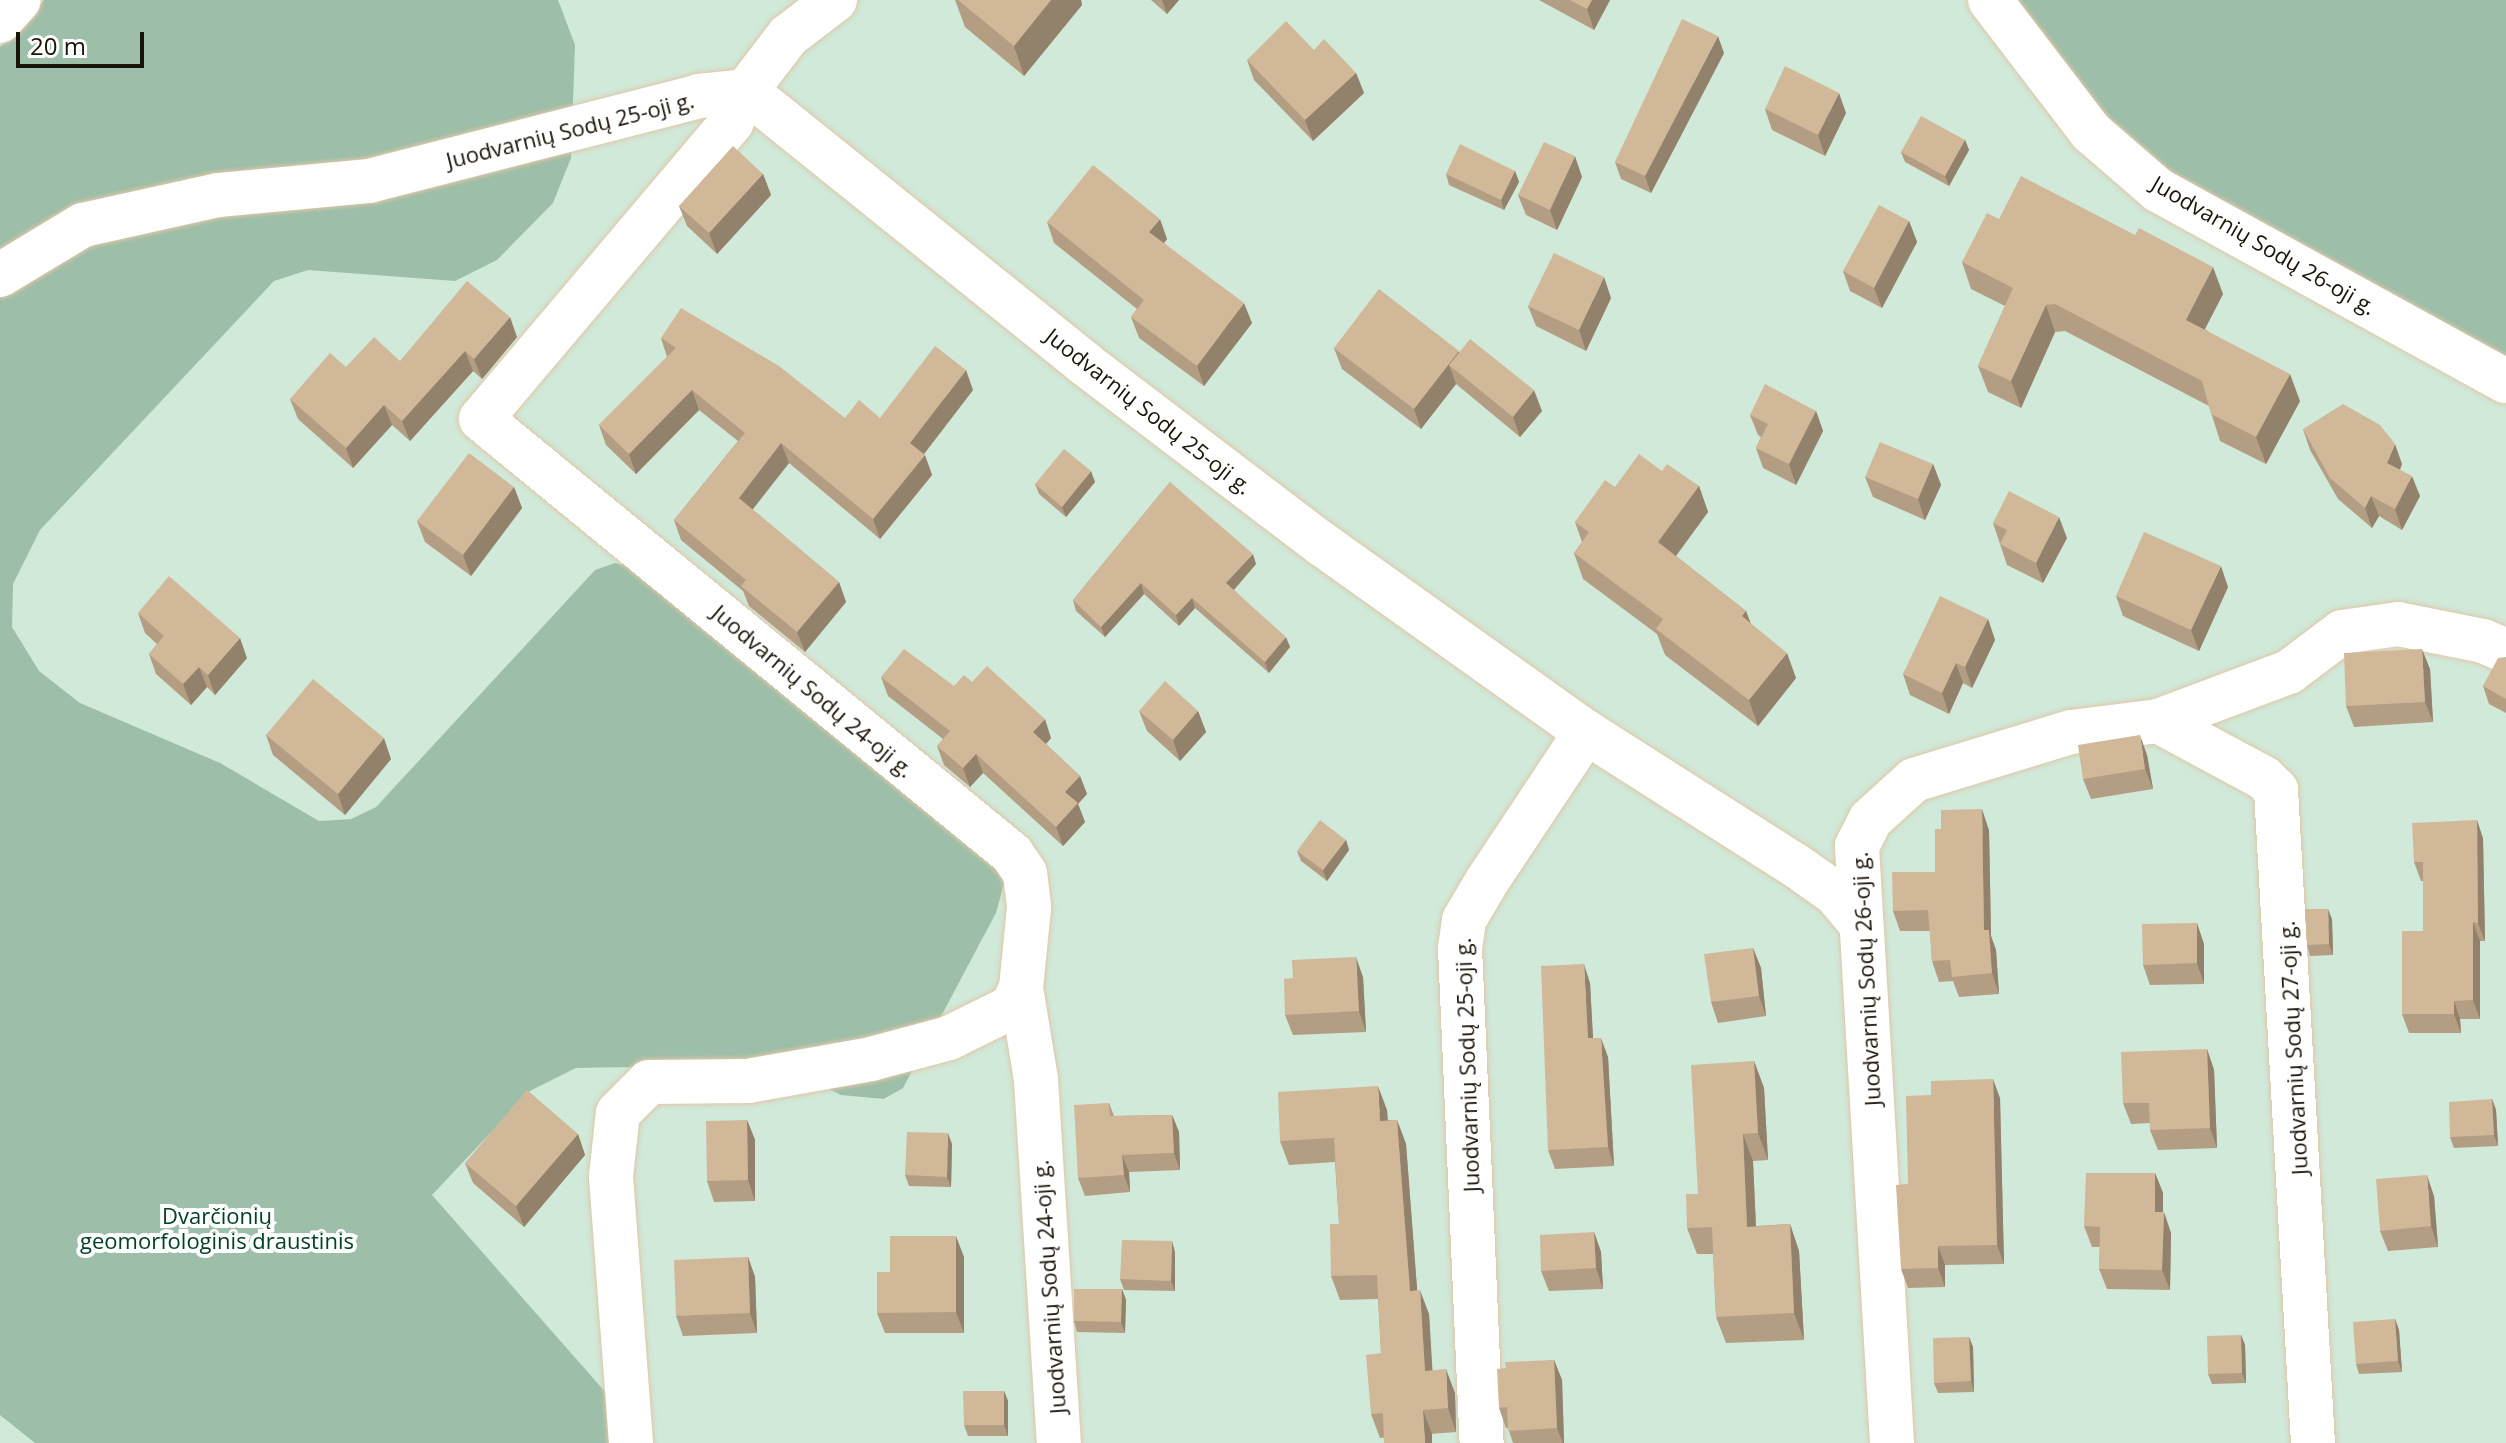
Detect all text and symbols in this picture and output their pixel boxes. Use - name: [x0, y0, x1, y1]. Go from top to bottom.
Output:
- scale bar: [20, 16, 148, 66]
- text: 20 m: [30, 29, 86, 62]
- street label: Juodvarnių Sodų 25-oji g.: [443, 86, 697, 174]
- street label: Juodvarnių Sodų 26-oji g.: [2147, 170, 2381, 320]
- street label: Juodvarnių Sodų 25-oji g.: [1041, 322, 1257, 500]
- street label: Juodvarnių Sodų 24-oji g.: [707, 599, 919, 783]
- street label: Juodvarnių Sodų 26-oji g.: [1846, 851, 1886, 1107]
- street label: Juodvarnių Sodų 27-oji g.: [2273, 920, 2313, 1176]
- street label: Juodvarnių Sodų 25-oji g.: [1449, 937, 1485, 1193]
- street label: Juodvarnių Sodų 24-oji g.: [1027, 1159, 1071, 1415]
- park label: Dvarčionių geomorfologinis draustinis: [80, 1202, 354, 1254]

